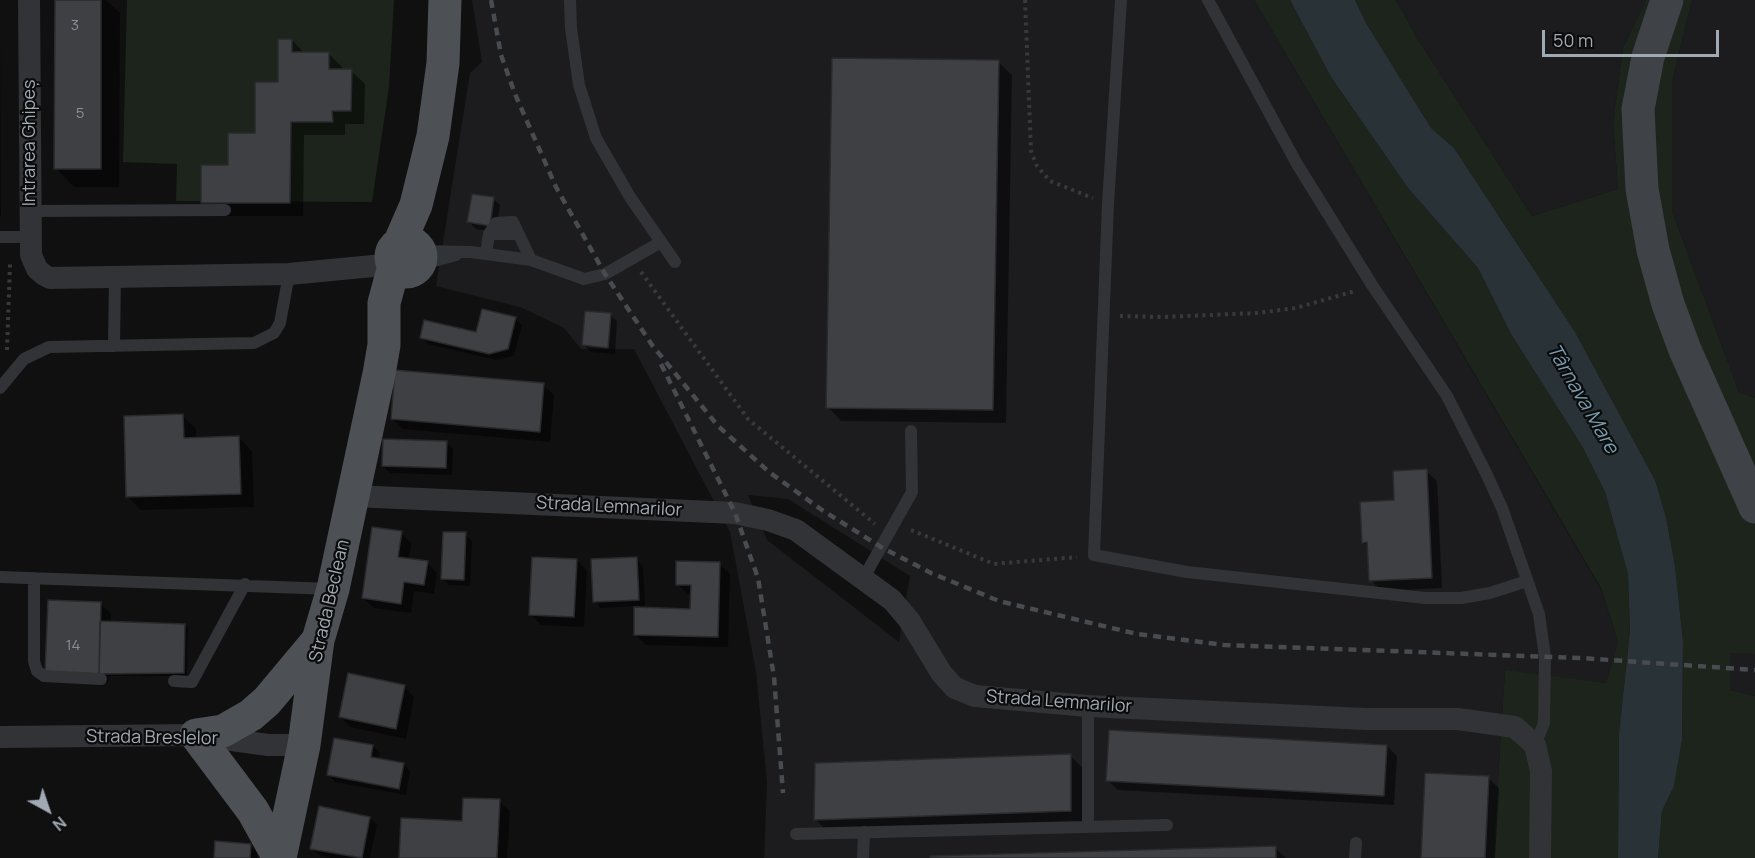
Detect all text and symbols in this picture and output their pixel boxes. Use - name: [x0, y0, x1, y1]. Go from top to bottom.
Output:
- house number: 3: [71, 17, 79, 35]
- scale bar: [1545, 18, 1722, 56]
- text: 50 m: [1553, 28, 1593, 52]
- street label: Intrarea Ghipeș: [19, 80, 41, 206]
- house number: 5: [76, 105, 84, 123]
- water label: Târnava Mare: [1541, 340, 1623, 458]
- street label: Strada Lemnarilor: [535, 492, 683, 522]
- street label: Strada Beclean: [305, 538, 355, 664]
- house number: 14: [66, 637, 80, 655]
- street label: Strada Lemnarilor: [985, 686, 1133, 718]
- street label: Strada Breslelor: [86, 726, 218, 750]
- north arrow: [18, 780, 78, 840]
- text: N: [48, 812, 71, 836]

